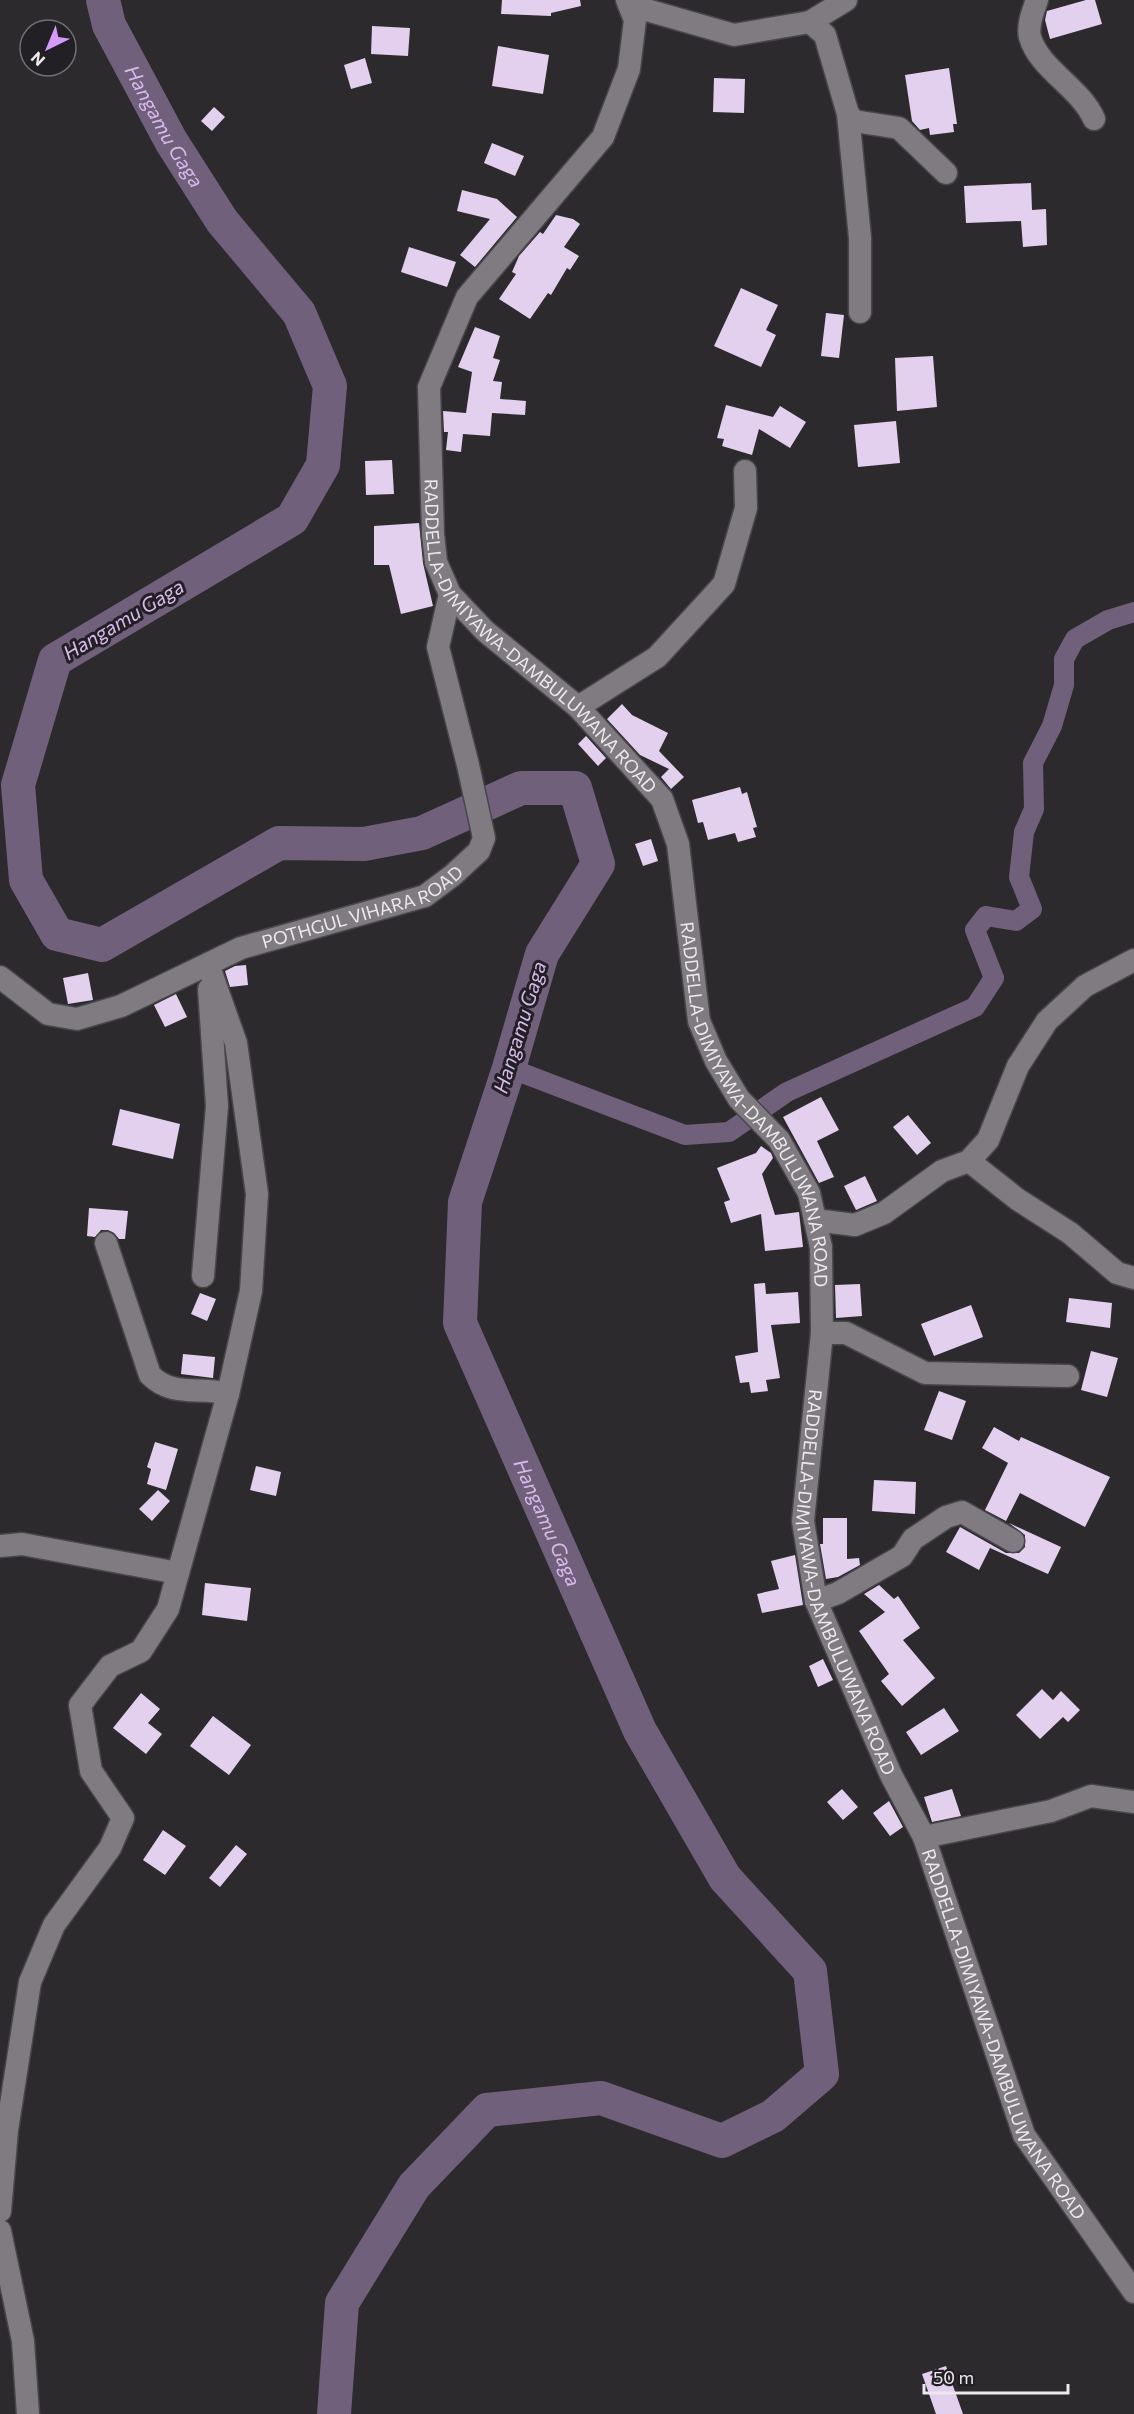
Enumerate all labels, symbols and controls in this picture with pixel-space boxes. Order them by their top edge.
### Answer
north arrow [18,18,78,78]
text: N [27,48,48,70]
water label: Hangamu Gaga [120,61,209,191]
street label: RADDELLA-DIMIYAWA-DAMBULUWANA ROAD [421,478,662,797]
water label: Hangamu Gaga [58,573,188,665]
street label: POTHGUL VIHARA ROAD [259,861,467,953]
street label: RADDELLA-DIMIYAWA-DAMBULUWANA ROAD [676,920,832,1287]
water label: Hangamu Gaga [488,958,550,1096]
street label: RADDELLA-DIMIYAWA-DAMBULUWANA ROAD [792,1388,901,1778]
water label: Hangamu Gaga [509,1455,586,1590]
street label: RADDELLA-DIMIYAWA-DAMBULUWANA ROAD [918,1846,1091,2223]
scale bar [924,2357,1068,2395]
text: 50 m [933,2366,974,2388]

